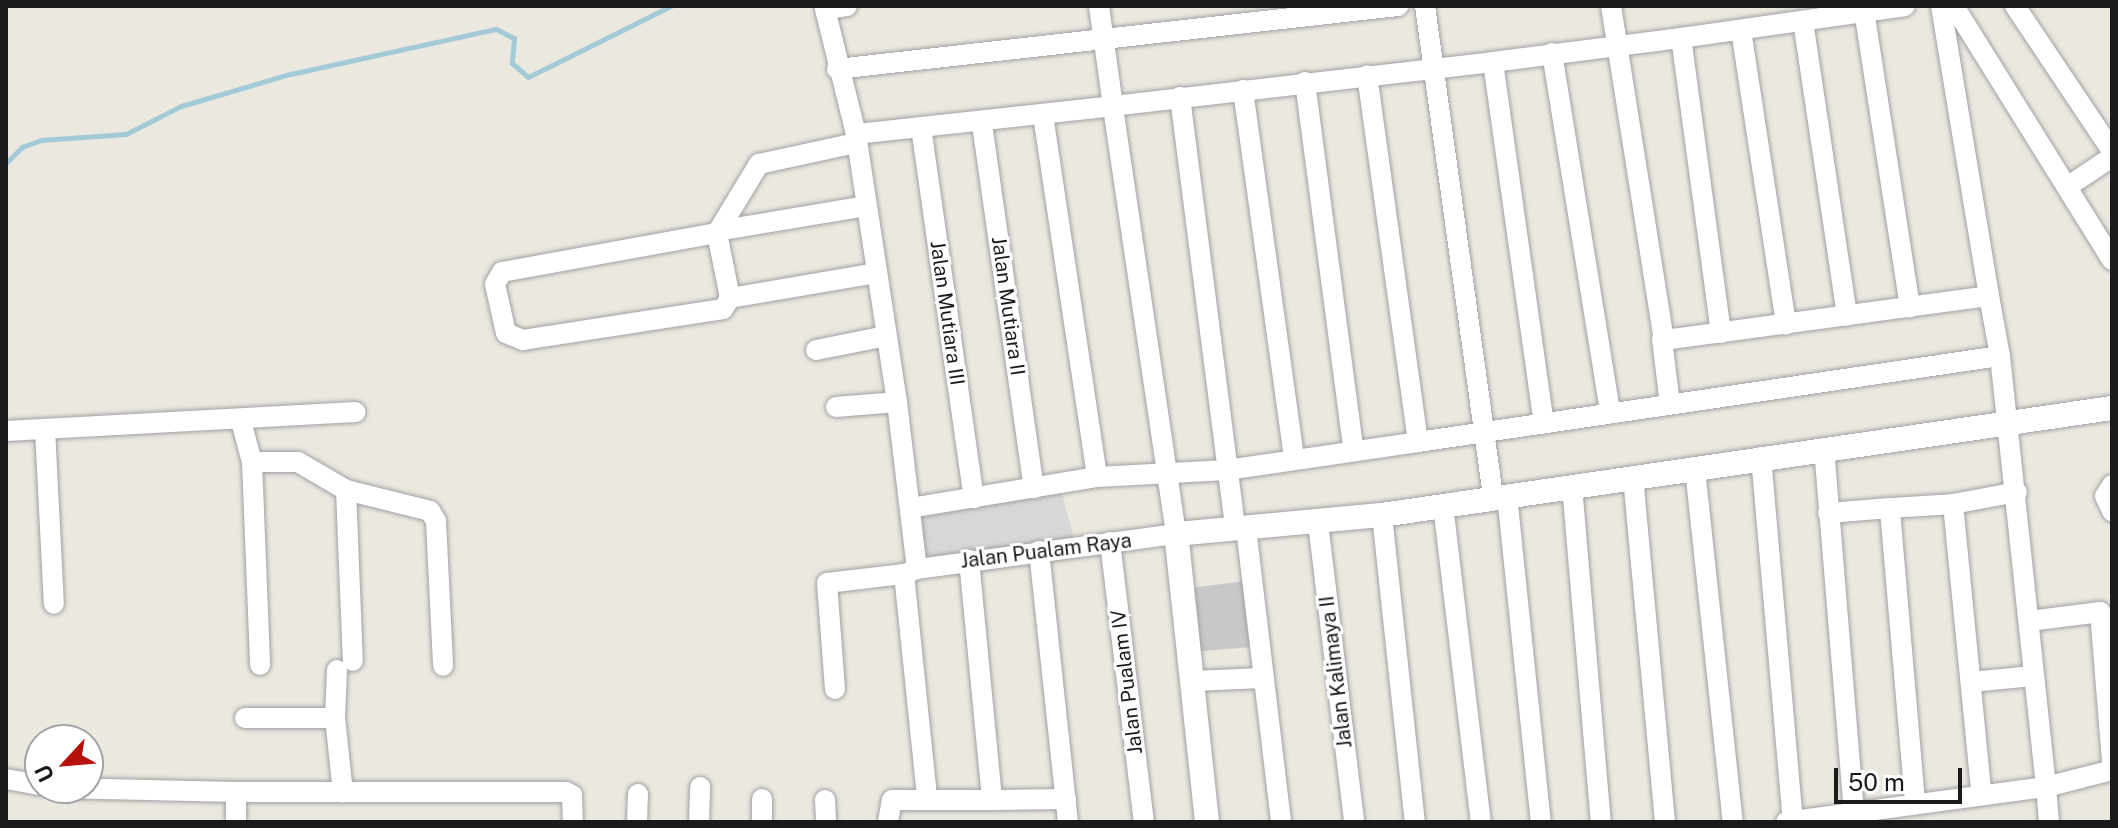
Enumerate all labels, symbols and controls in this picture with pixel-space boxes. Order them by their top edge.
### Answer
street label: Jalan Mutiara II [986,235,1030,377]
street label: Jalan Mutiara III [925,239,969,387]
street label: Jalan Pualam Raya [959,529,1133,573]
street label: Jalan Kalimaya II [1315,594,1357,750]
street label: Jalan Pualam IV [1106,608,1148,756]
north arrow [24,724,104,804]
scale bar [1838,752,1966,802]
text: U [29,761,59,787]
text: 50 m [1848,768,1905,796]

